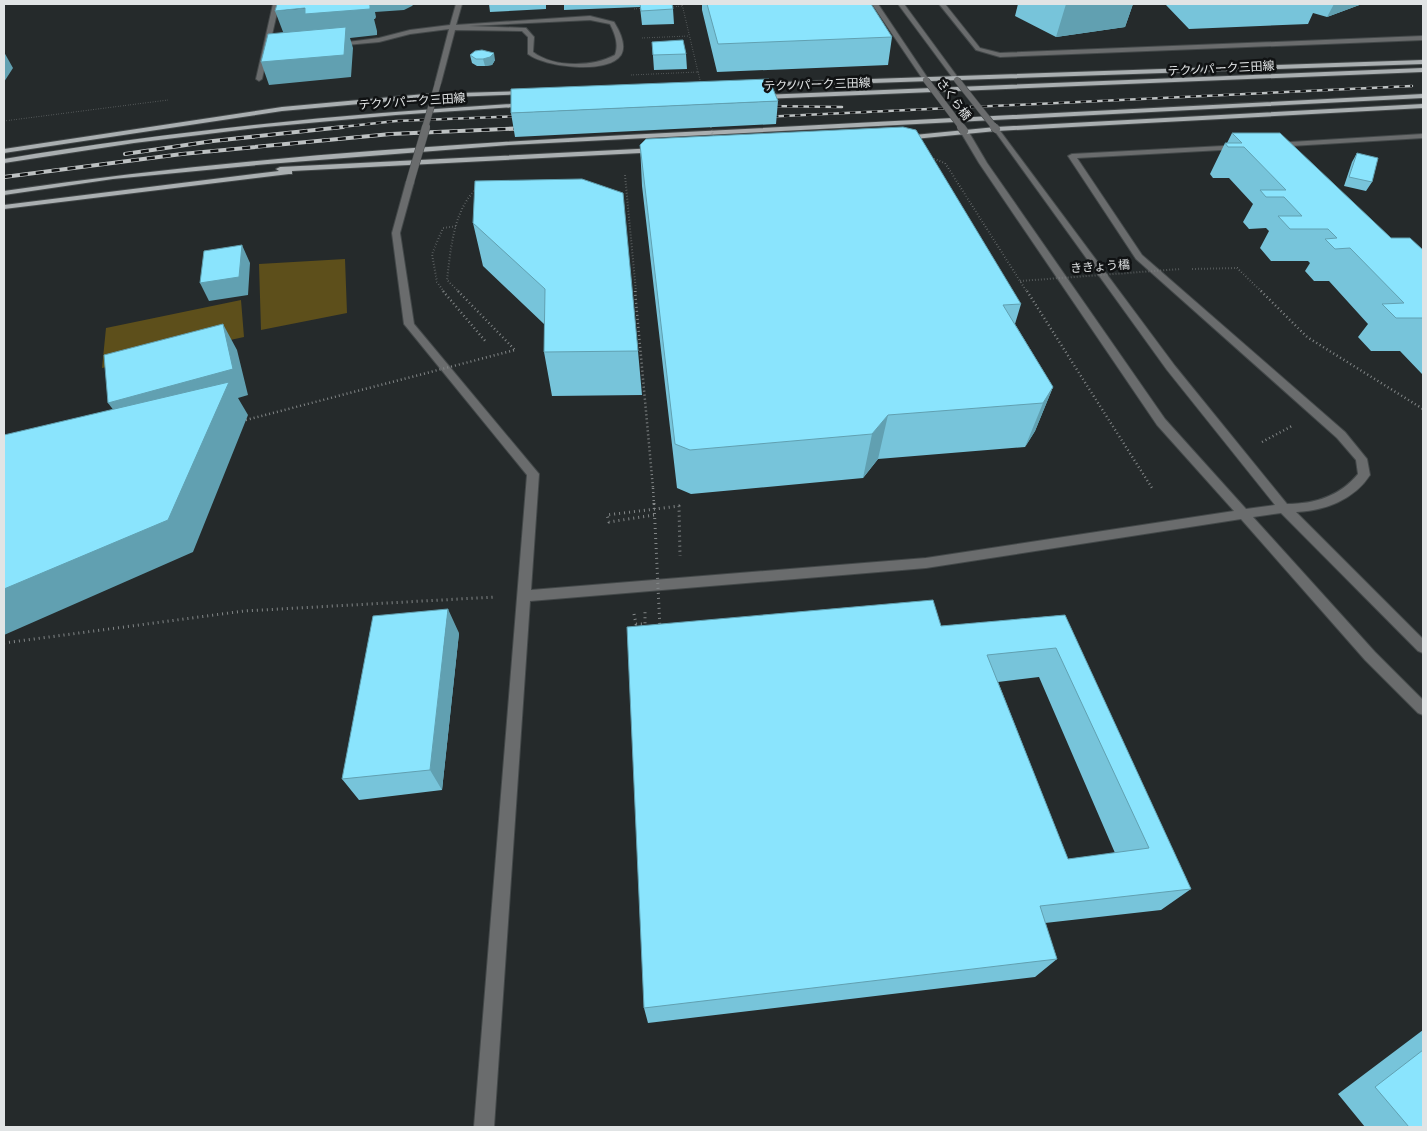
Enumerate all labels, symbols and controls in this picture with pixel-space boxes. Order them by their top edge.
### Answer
street label: テクノパーク三田線 [1167,58,1275,78]
street label: テクノパーク三田線 [763,75,871,93]
street label: さくら橋 [934,75,974,123]
street label: テクノパーク三田線 [358,90,466,112]
street label: ききょう橋 [1070,256,1130,276]

